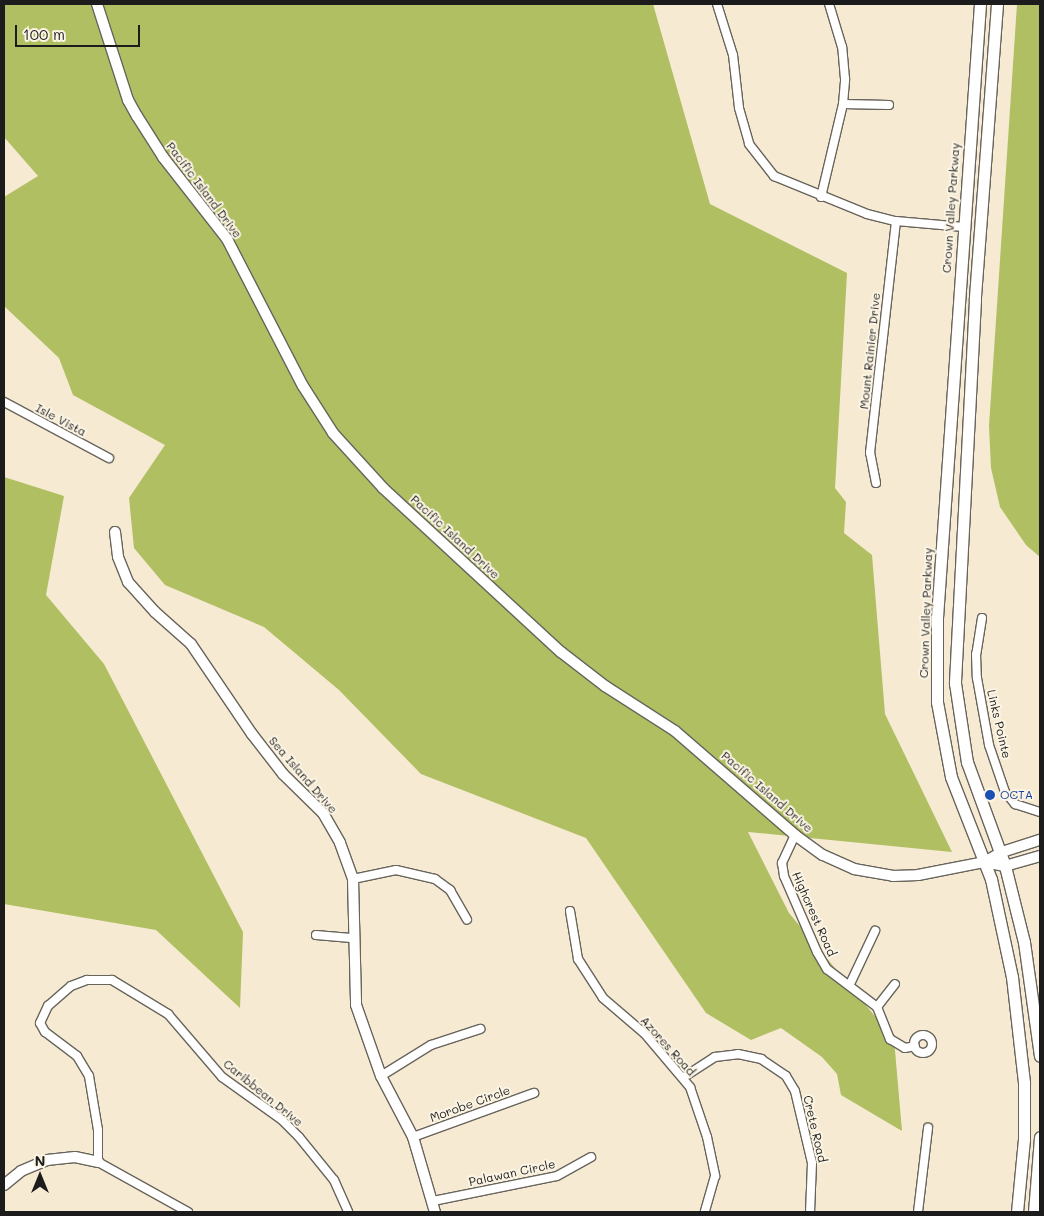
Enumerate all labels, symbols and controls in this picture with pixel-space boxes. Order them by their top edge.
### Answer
scale bar [18,15,142,47]
text: 100 m [23,24,65,44]
street label: Pacific Island Drive [163,139,245,241]
street label: Crown Valley Parkway [939,142,963,274]
street label: Mount Rainier Drive [857,292,883,410]
street label: Isle Vista [33,401,89,439]
street label: Pacific Island Drive [408,492,502,582]
street label: Crown Valley Parkway [917,548,935,678]
street label: Links Pointe [984,688,1014,760]
street label: Sea Island Drive [266,734,340,816]
street label: Pacific Island Drive [718,748,816,836]
place label: OCTA [1000,788,1033,802]
marker: OCTA [984,789,996,801]
street label: Highcrest Road [789,869,839,959]
street label: Azores Road [638,1013,698,1079]
street label: Caribbean Drive [220,1057,306,1129]
street label: Morobe Circle [428,1083,512,1125]
street label: Crete Road [800,1094,830,1164]
north arrow [15,1151,65,1201]
text: N [35,1151,45,1170]
street label: Palawan Circle [467,1157,557,1189]

